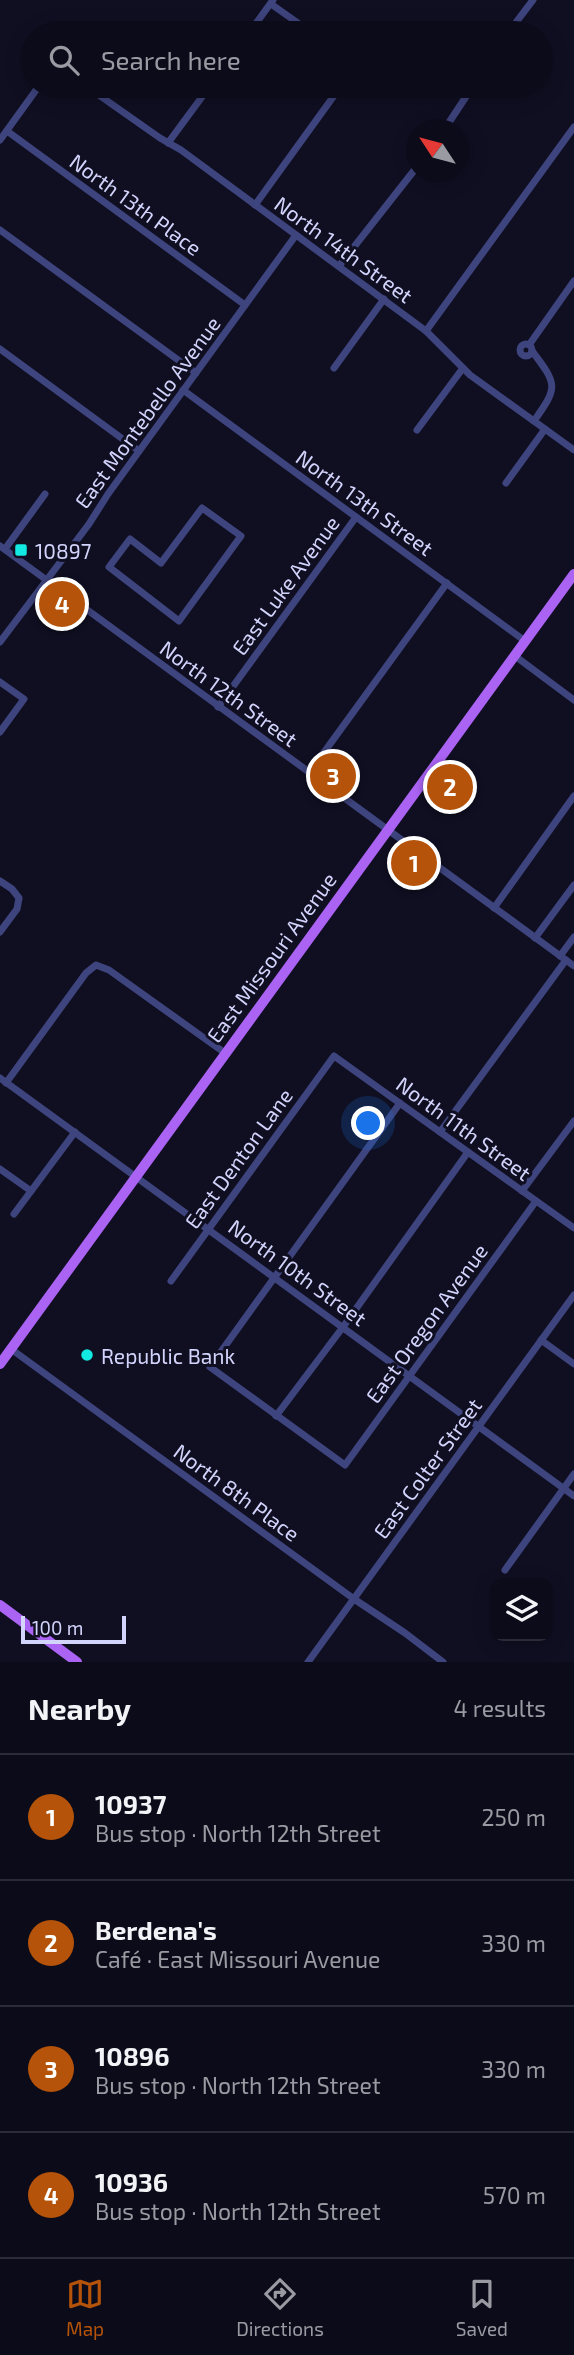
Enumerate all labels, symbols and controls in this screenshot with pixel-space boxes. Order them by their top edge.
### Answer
search box [21,21,553,98]
icon: search [45,41,83,79]
text: Search here [101,44,241,75]
north arrow [406,119,469,182]
street label: North 13th Place [65,148,207,260]
street label: North 14th Street [270,191,418,307]
street label: East Montebello Avenue [69,311,225,513]
street label: North 13th Street [292,444,438,560]
street label: East Luke Avenue [226,511,344,659]
place label: 10897 [35,538,92,563]
marker: 10897 [13,542,29,558]
pin: 4 [39,578,85,630]
street label: North 12th Street [156,635,302,751]
pin: 3 [310,750,356,802]
pin: 2 [427,761,473,813]
pin: 1 [391,837,437,889]
street label: East Missouri Avenue [201,867,341,1047]
street label: North 11th Street [392,1071,536,1185]
street label: East Denton Lane [179,1083,297,1233]
your location [351,1106,385,1140]
street label: North 10th Street [224,1214,372,1330]
street label: East Oregon Avenue [360,1239,492,1407]
place label: Republic Bank [101,1343,235,1368]
marker: Republic Bank [79,1347,95,1363]
street label: East Colter Street [368,1393,486,1543]
street label: North 8th Place [169,1438,305,1546]
map controls [490,1578,553,1641]
button: layers [490,1578,553,1641]
scale bar [21,1613,126,1645]
text: 100 m [32,1616,83,1639]
text: Nearby [28,1690,131,1726]
text: 4 results [454,1694,546,1722]
text: 10937 [95,1788,166,1819]
text: 1 [46,1803,56,1831]
text: 250 m [482,1803,546,1831]
text: Bus stop · North 12th Street [95,1819,381,1847]
text: Berdena's [95,1914,217,1945]
text: 2 [44,1929,58,1957]
text: 330 m [481,1929,546,1957]
text: Café · East Missouri Avenue [95,1945,380,1973]
text: 10896 [95,2040,170,2071]
text: 3 [44,2055,58,2083]
text: 330 m [481,2055,546,2083]
text: Bus stop · North 12th Street [95,2071,381,2099]
text: 10936 [95,2166,168,2197]
text: 4 [44,2181,58,2209]
text: 570 m [483,2181,546,2209]
text: Bus stop · North 12th Street [95,2197,381,2225]
tab: Map [66,2275,104,2340]
tab: Directions [236,2275,324,2340]
tab: Saved [456,2275,508,2340]

